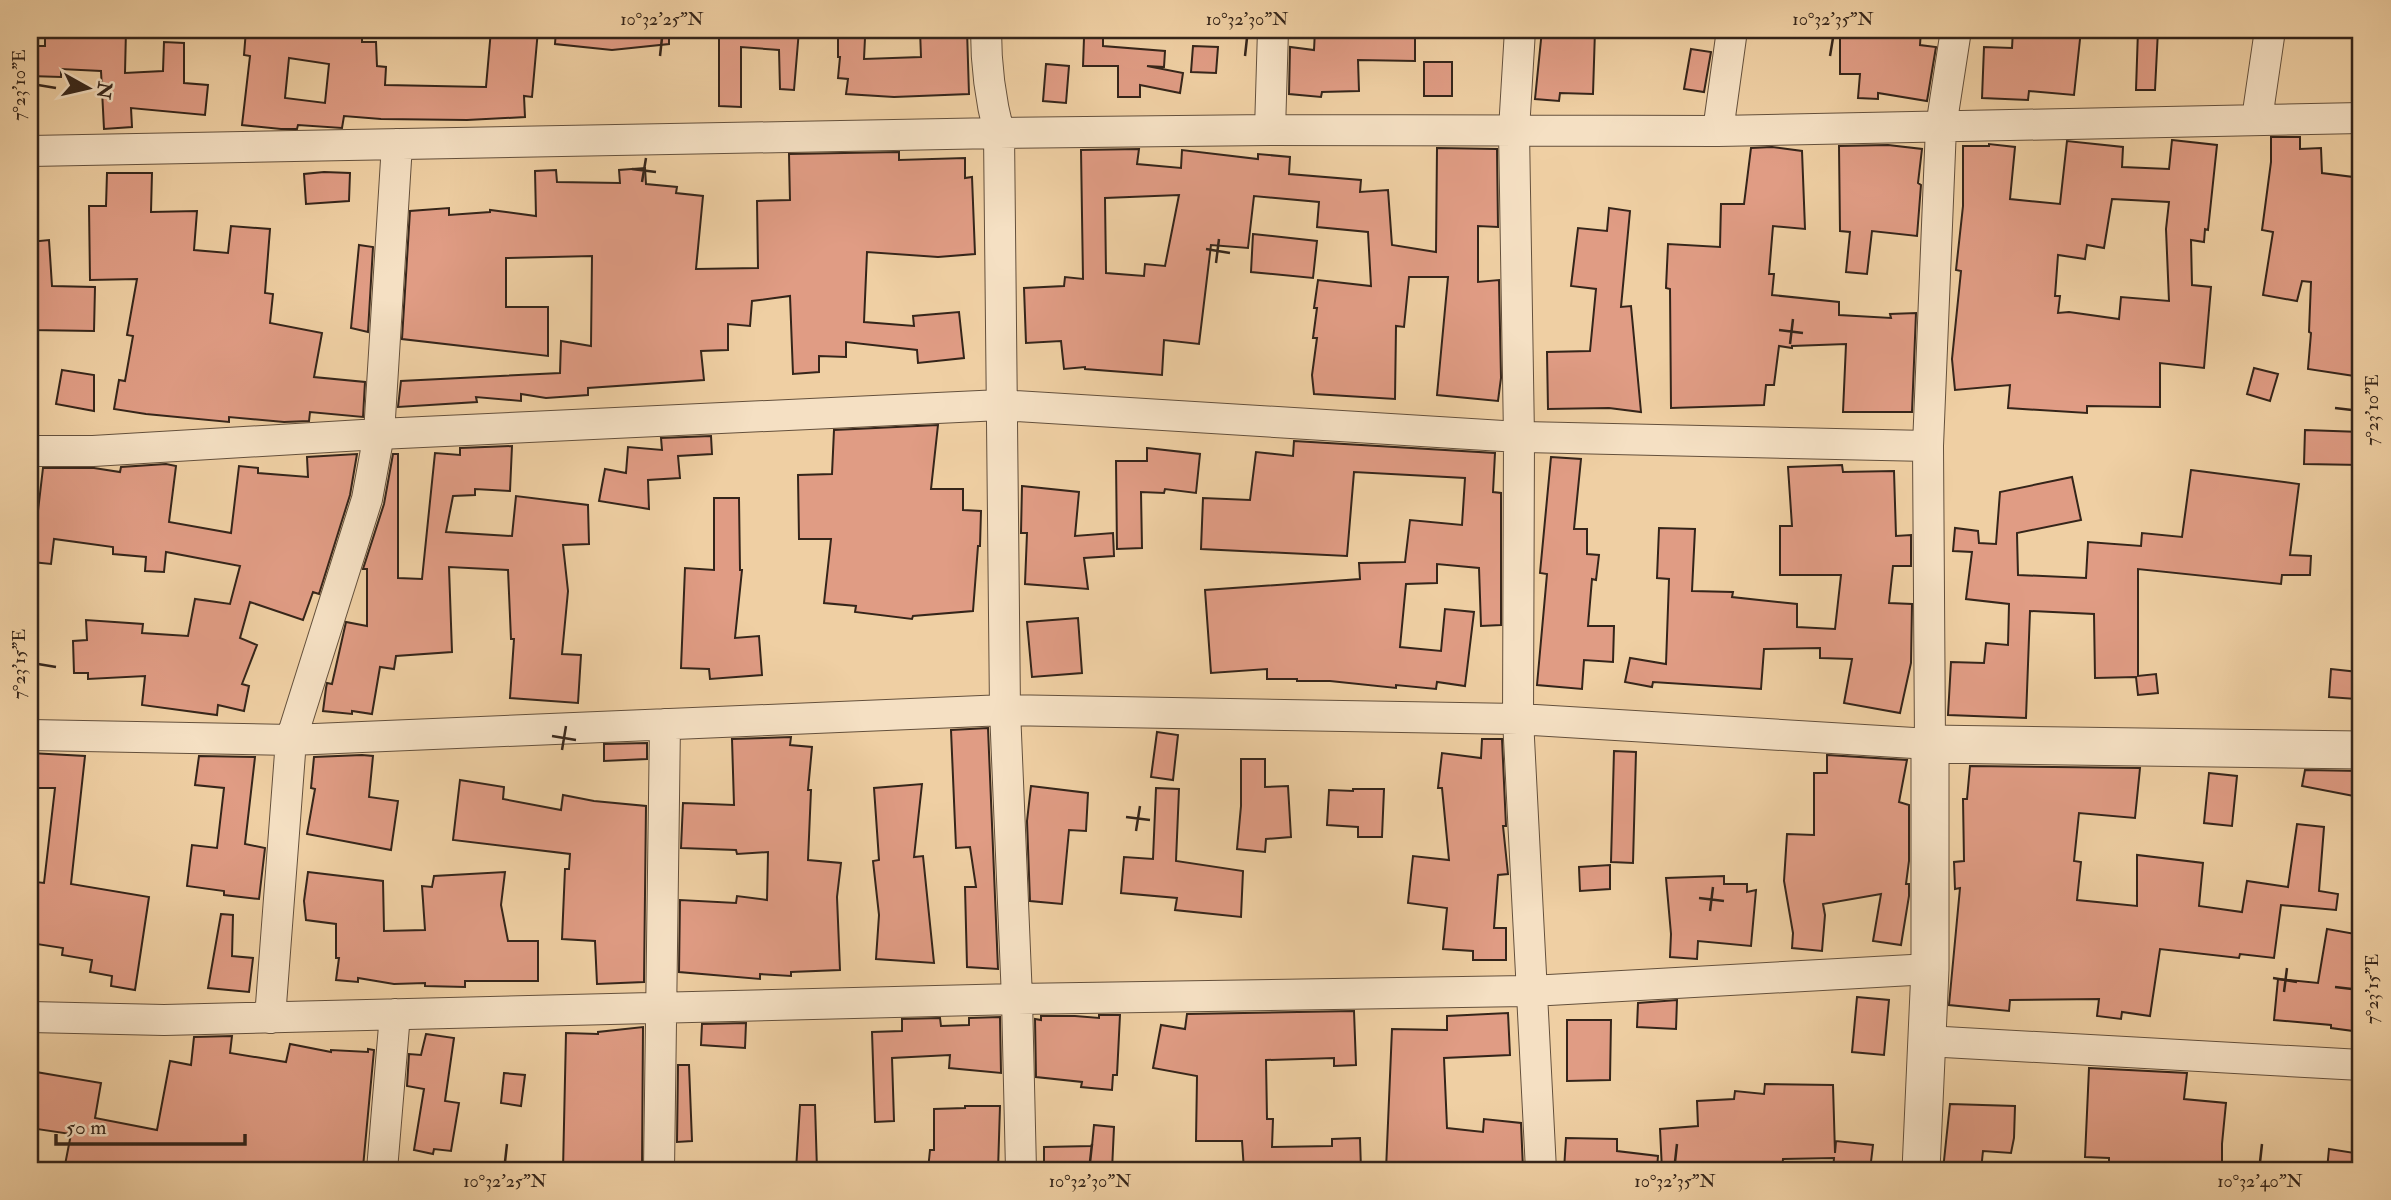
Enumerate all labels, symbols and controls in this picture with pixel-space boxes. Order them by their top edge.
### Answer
text: 10°32'25"N [620,8,704,31]
text: 10°32'30"N [1206,8,1288,31]
text: 10°32'35"N [1792,8,1874,31]
text: 7°23'10"E [8,49,31,121]
north arrow [52,52,122,122]
text: N [91,79,117,101]
text: 7°23'10"E [2361,374,2384,446]
text: 7°23'15"E [8,629,31,699]
text: 7°23'15"E [2361,954,2384,1024]
scale bar [56,1102,245,1146]
text: 50 m [66,1114,107,1141]
text: 10°32'25"N [463,1170,547,1193]
text: 10°32'30"N [1049,1170,1131,1193]
text: 10°32'35"N [1634,1170,1716,1193]
text: 10°32'40"N [2217,1170,2303,1193]

